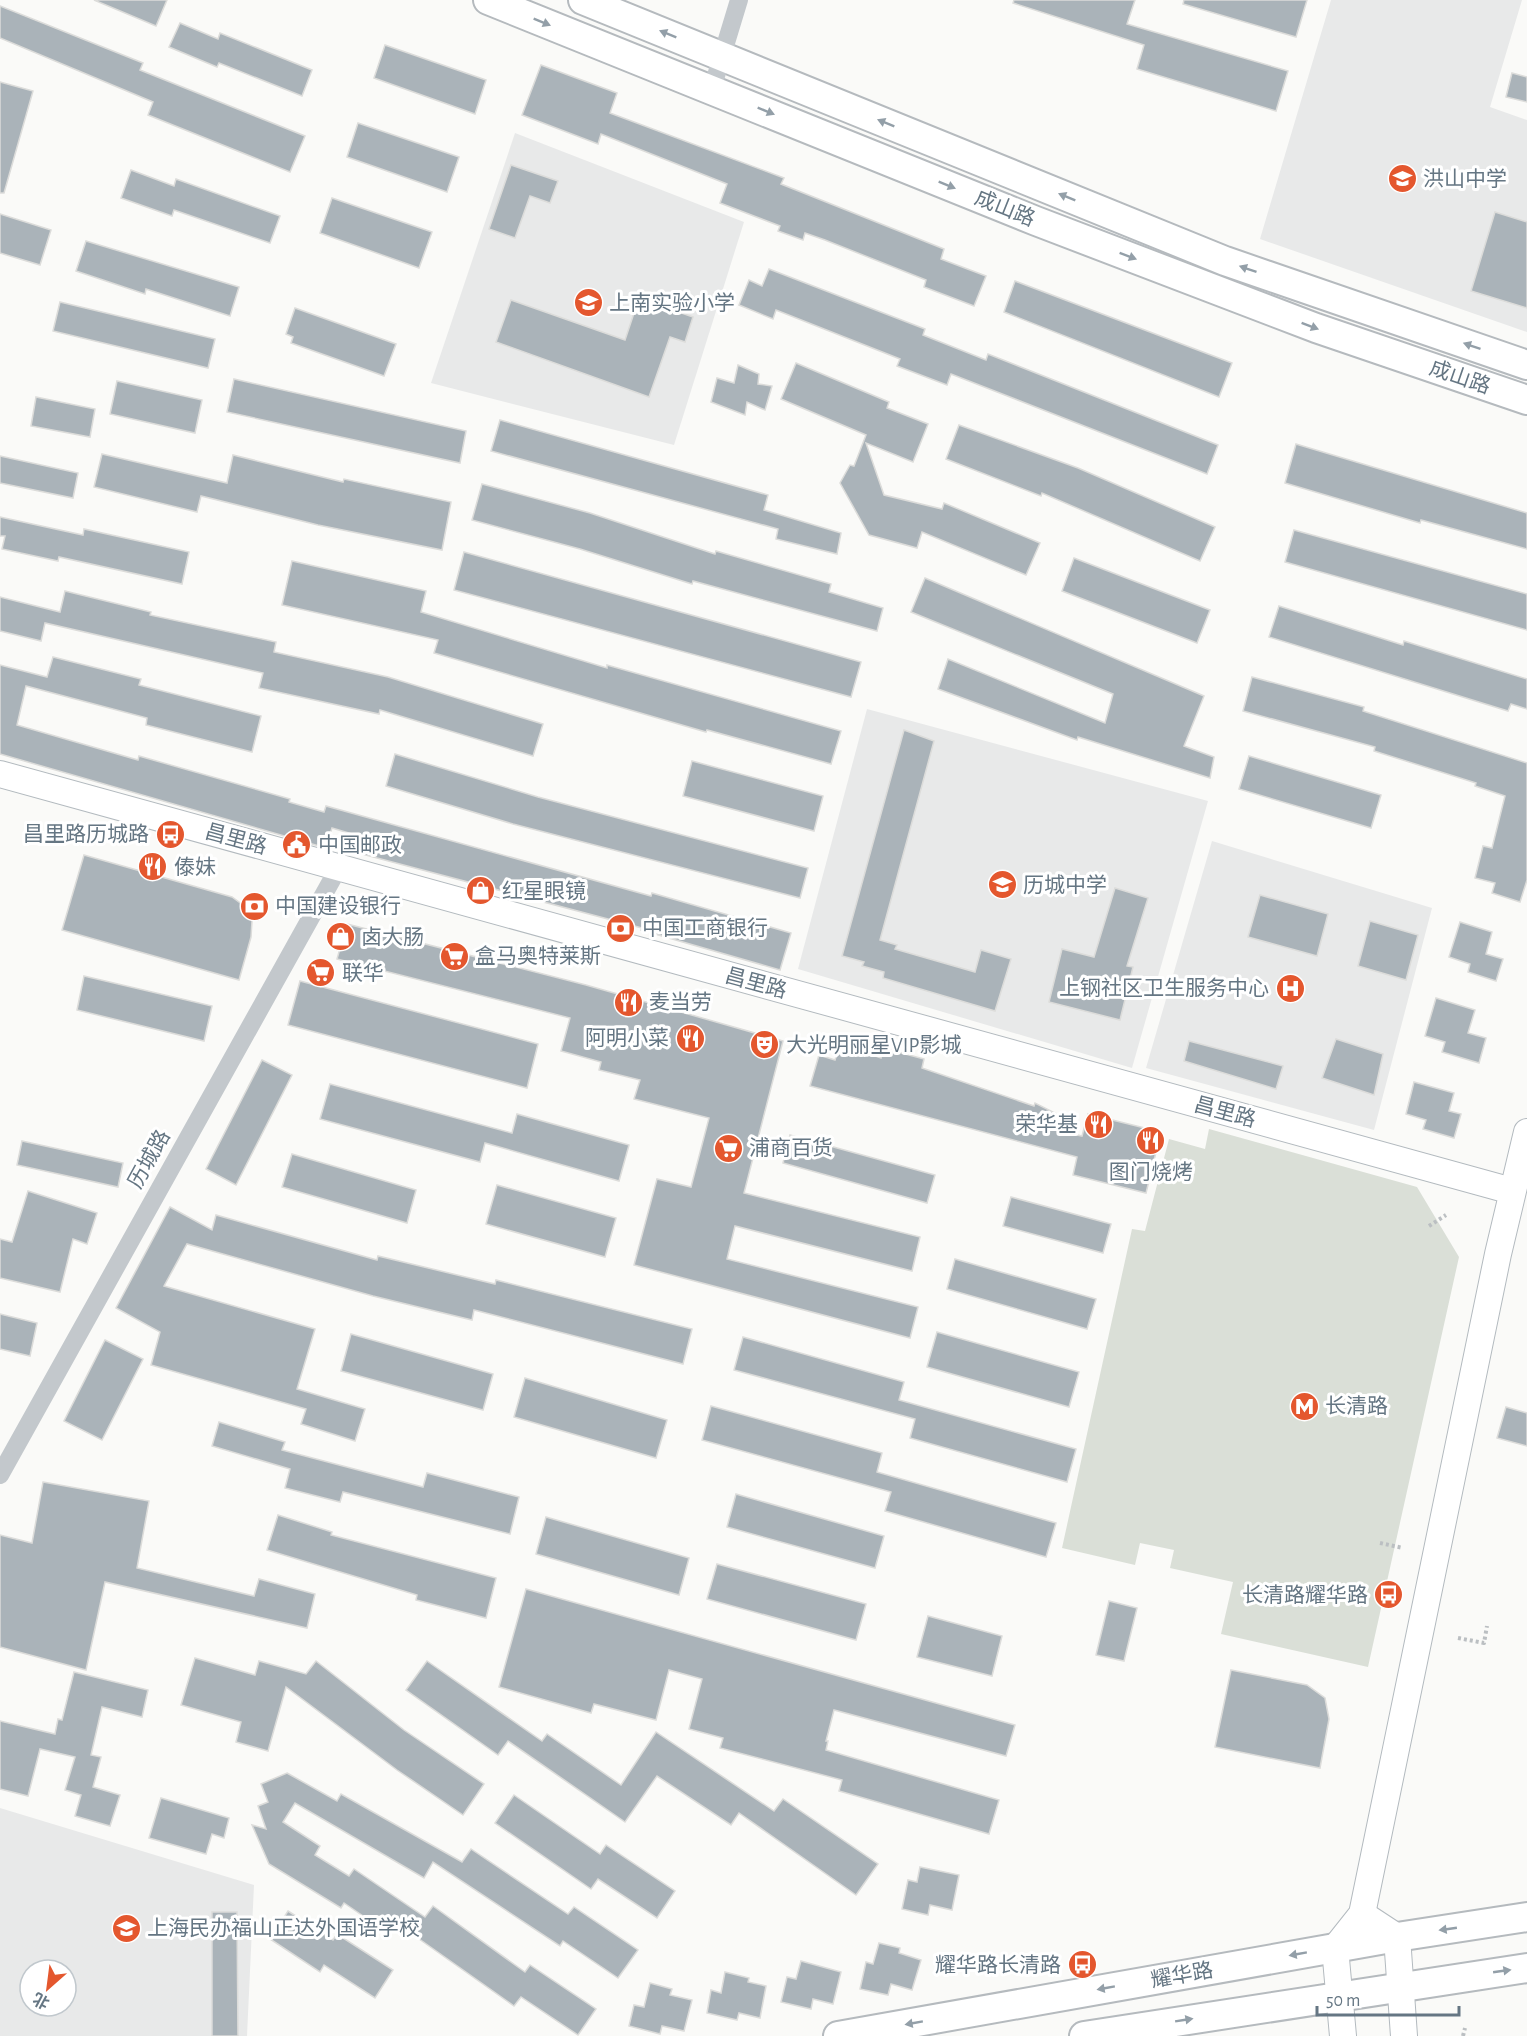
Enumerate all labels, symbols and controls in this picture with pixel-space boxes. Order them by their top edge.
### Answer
one-way arrow [534,17,552,27]
one-way arrow [659,29,677,38]
one-way arrow [757,107,775,116]
one-way arrow [877,118,895,127]
school or university icon: 洪山中学 [1386,163,1418,195]
place label: 洪山中学 [1423,168,1507,190]
one-way arrow [938,181,956,190]
street label: 成山路 [972,186,1038,230]
one-way arrow [1057,191,1075,201]
one-way arrow [1119,252,1137,262]
one-way arrow [1239,263,1257,273]
school or university icon: 上南实验小学 [572,287,604,319]
place label: 上南实验小学 [609,292,735,314]
one-way arrow [1301,322,1319,331]
one-way arrow [1463,341,1481,351]
street label: 成山路 [1427,356,1493,398]
bus stop icon: 昌里路历城路 [154,818,186,850]
street label: 昌里路 [203,820,269,858]
place label: 昌里路历城路 [23,823,149,845]
public building icon: 中国邮政 [281,829,313,861]
place label: 中国邮政 [318,834,402,856]
restaurant icon: 傣妹 [137,851,169,883]
place label: 傣妹 [174,856,216,878]
school or university icon: 历城中学 [986,869,1018,901]
place label: 历城中学 [1023,874,1107,896]
shop icon: 红星眼镜 [465,875,497,907]
place label: 红星眼镜 [502,880,586,902]
bank icon: 中国建设银行 [238,890,270,922]
place label: 中国建设银行 [275,895,401,917]
bank icon: 中国工商银行 [605,912,637,944]
place label: 中国工商银行 [642,917,768,939]
shop icon: 卤大肠 [324,921,356,953]
place label: 卤大肠 [361,926,424,948]
supermarket icon: 盒马奥特莱斯 [438,940,470,972]
place label: 盒马奥特莱斯 [475,945,601,967]
supermarket icon: 联华 [305,957,337,989]
place label: 联华 [342,962,384,984]
street label: 昌里路 [723,964,789,1002]
hospital icon: 上钢社区卫生服务中心 [1274,972,1306,1004]
place label: 上钢社区卫生服务中心 [1059,977,1269,999]
restaurant icon: 麦当劳 [612,986,644,1018]
place label: 麦当劳 [649,991,712,1013]
restaurant icon: 阿明小菜 [674,1022,706,1054]
place label: 阿明小菜 [585,1027,669,1049]
theatre icon: 大光明丽星VIP影城 [749,1029,781,1061]
place label: 大光明丽星VIP影城 [786,1034,961,1056]
street label: 昌里路 [1192,1093,1258,1131]
restaurant icon: 荣华基 [1083,1108,1115,1140]
place label: 荣华基 [1015,1113,1078,1135]
restaurant icon: 图门烧烤 [1135,1125,1167,1157]
street label: 历城路 [124,1126,174,1192]
supermarket icon: 浦商百货 [712,1132,744,1164]
place label: 浦商百货 [749,1137,833,1159]
place label: 图门烧烤 [1109,1161,1193,1183]
metro station icon: 长清路 [1288,1390,1320,1422]
place label: 长清路 [1325,1395,1388,1417]
bus stop icon: 长清路耀华路 [1373,1579,1405,1611]
place label: 长清路耀华路 [1242,1584,1368,1606]
school or university icon: 上海民办福山正达外国语学校 [110,1912,142,1944]
place label: 上海民办福山正达外国语学校 [147,1917,420,1939]
one-way arrow [1439,1925,1458,1934]
bus stop icon: 耀华路长清路 [1066,1949,1098,1981]
one-way arrow [1288,1950,1307,1959]
place label: 耀华路长清路 [935,1954,1061,1976]
north arrow [18,1958,78,2018]
street label: 耀华路 [1149,1959,1215,1991]
one-way arrow [1493,1967,1512,1976]
scale bar [1317,1979,1460,2017]
one-way arrow [1096,1984,1115,1993]
text: 北 [30,1990,52,2012]
text: 50 m [1326,1992,1360,2010]
one-way arrow [1174,2016,1193,2025]
one-way arrow [904,2018,923,2027]

